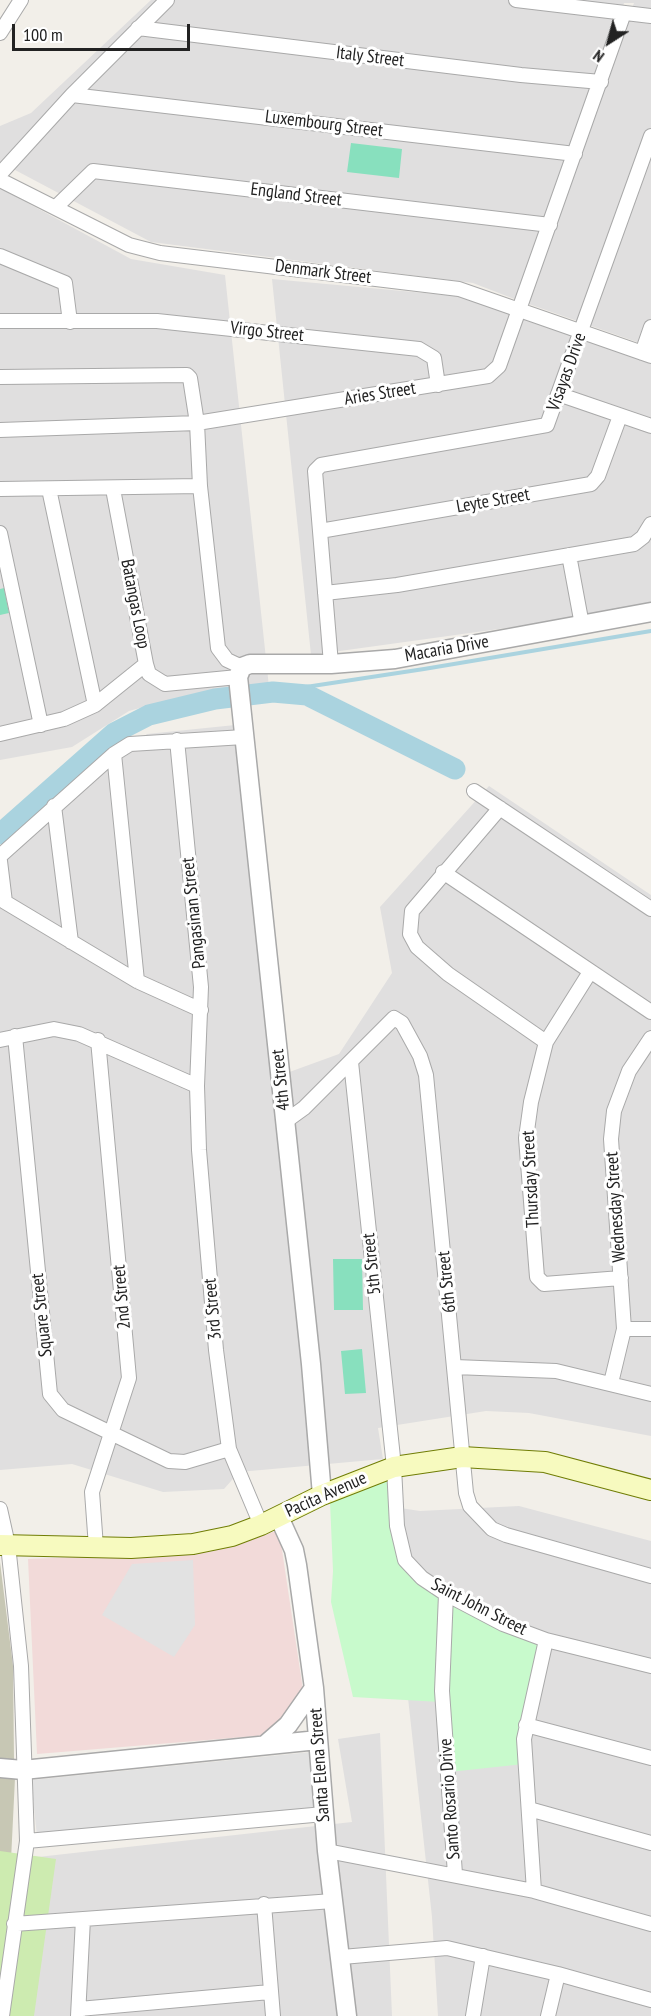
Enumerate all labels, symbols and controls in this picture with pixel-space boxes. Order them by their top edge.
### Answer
scale bar [15,12,194,50]
north arrow [579,12,639,72]
text: 100 m [23,23,63,46]
street label: Italy Street [335,42,405,72]
text: N [589,46,608,67]
street label: Luxembourg Street [264,106,384,142]
street label: England Street [249,179,343,211]
street label: Denmark Street [274,255,372,289]
street label: Virgo Street [229,317,305,347]
street label: Visayas Drive [543,330,591,414]
street label: Aries Street [343,378,417,410]
street label: Leyte Street [455,484,531,518]
street label: Batangas Loop [116,557,154,651]
street label: Macaria Drive [403,631,491,667]
street label: Pangasinan Street [177,856,211,970]
street label: 4th Street [267,1048,295,1112]
street label: Thursday Street [518,1130,544,1228]
street label: Wednesday Street [601,1151,631,1263]
street label: 5th Street [358,1232,386,1296]
street label: 6th Street [433,1250,461,1314]
street label: 2nd Street [108,1264,136,1330]
street label: Square Street [27,1272,57,1358]
street label: 3rd Street [200,1277,226,1341]
street label: Pacita Avenue [282,1468,370,1522]
street label: Saint John Street [428,1574,530,1640]
street label: Santa Elena Street [305,1707,335,1823]
street label: Santo Rosario Drive [435,1738,465,1860]

